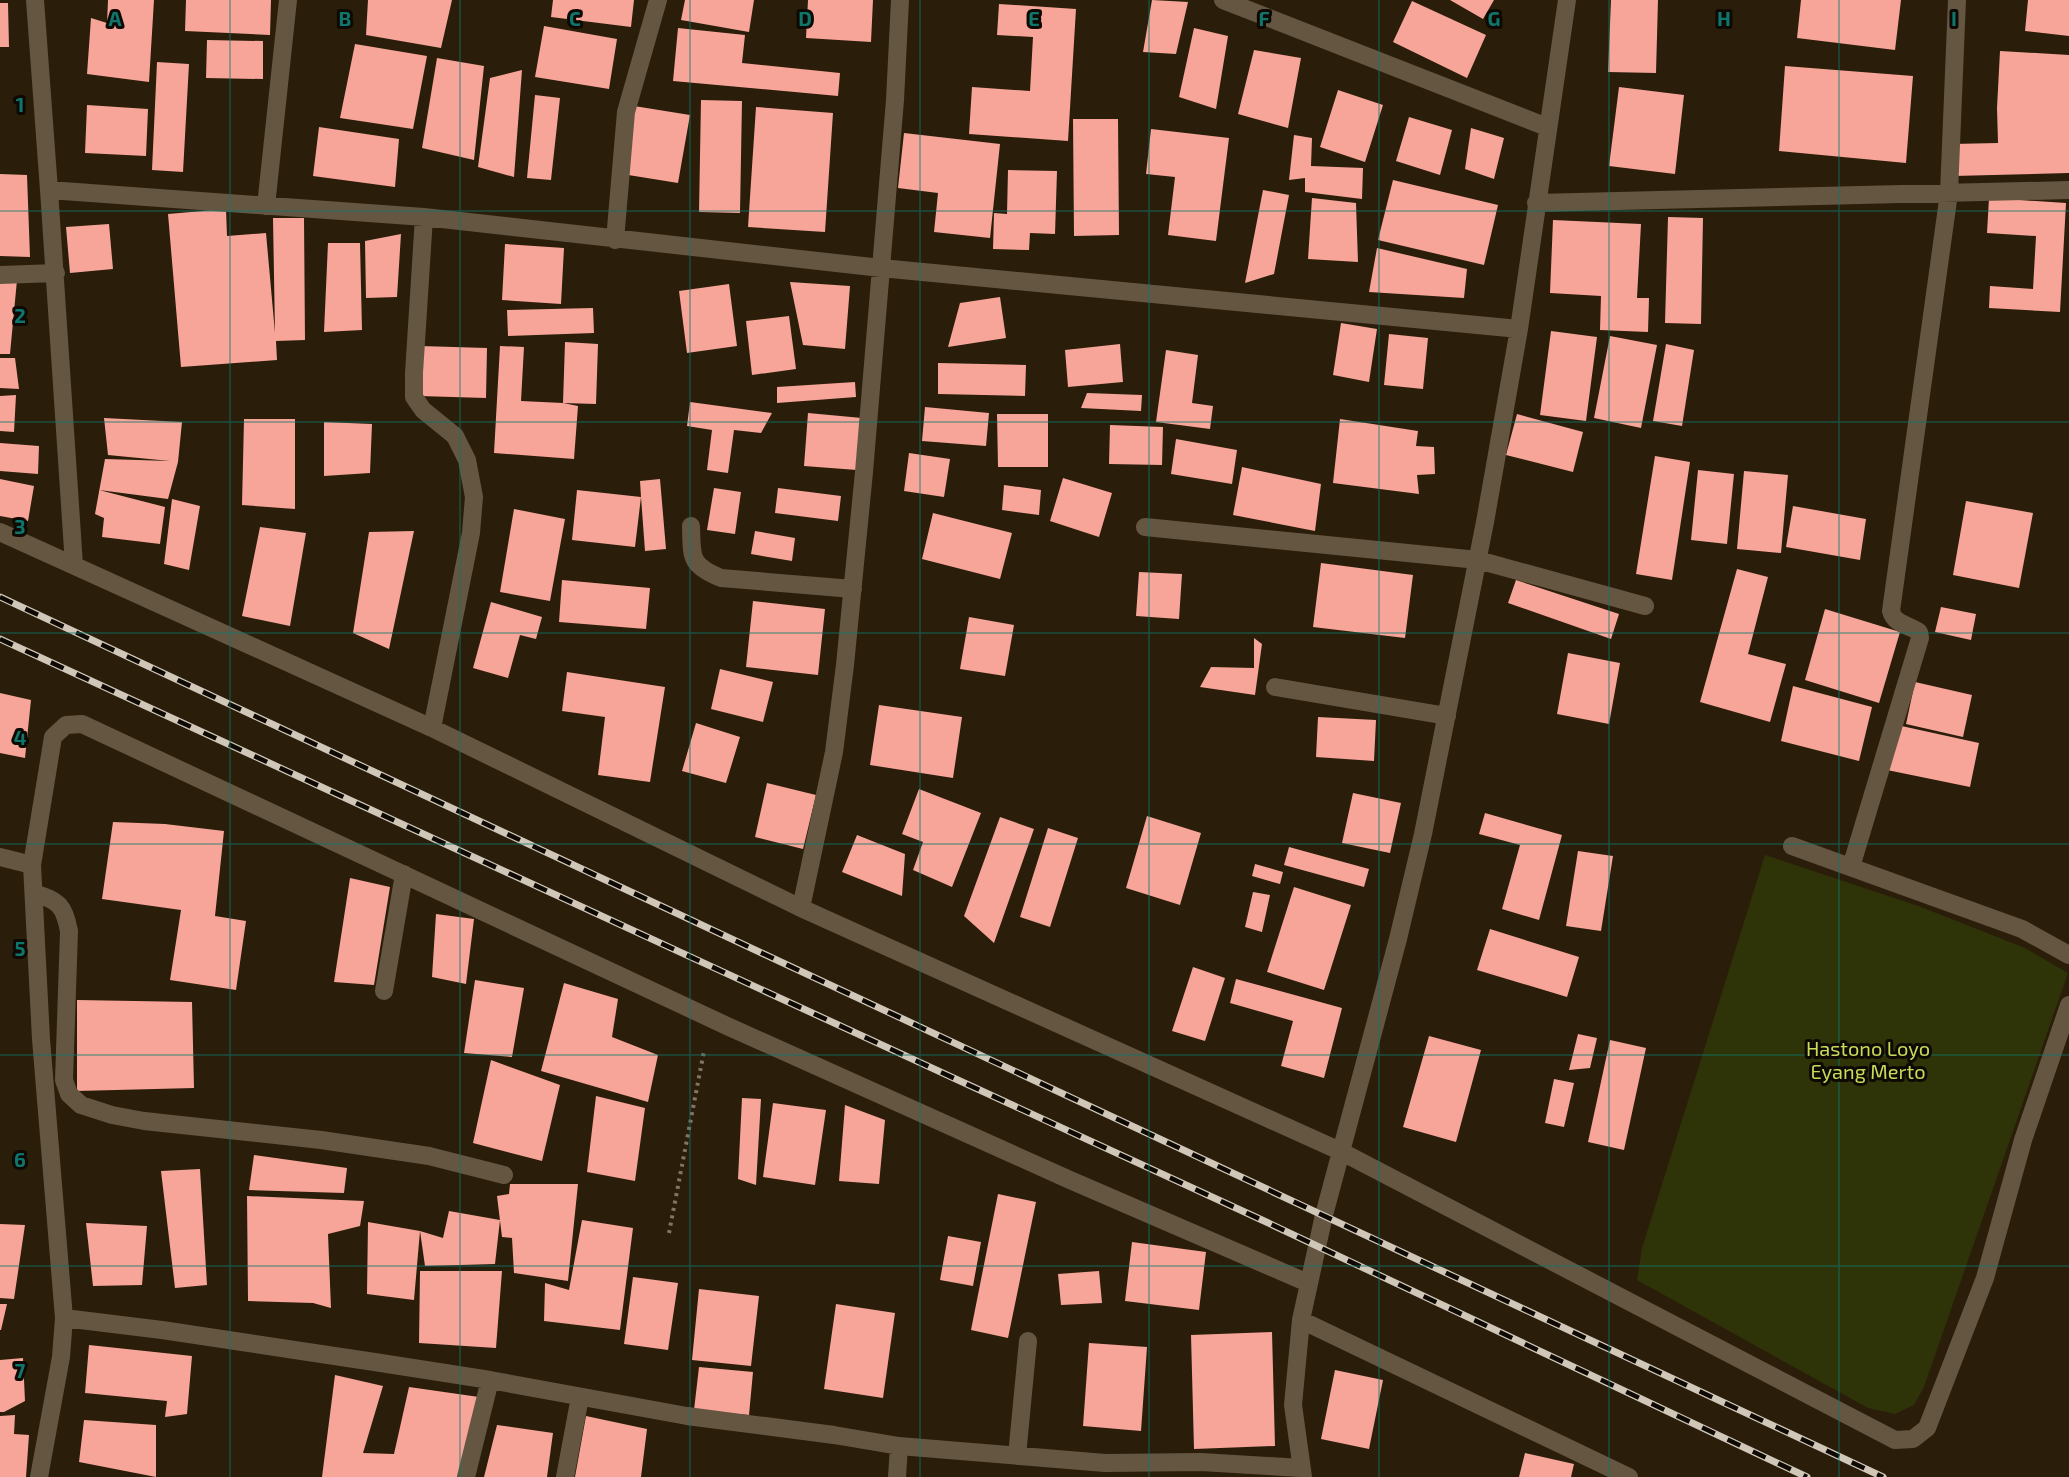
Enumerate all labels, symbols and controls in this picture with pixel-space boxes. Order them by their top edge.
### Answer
text: A [108,6,122,30]
text: B [339,6,351,30]
text: C [569,6,581,30]
text: D [798,6,812,30]
text: E [1028,6,1040,30]
text: F [1258,6,1270,30]
text: G [1488,6,1500,30]
text: H [1717,6,1731,30]
text: I [1951,6,1957,30]
text: 1 [16,92,24,116]
text: 2 [14,303,26,327]
text: 3 [14,514,26,538]
text: 4 [14,725,27,749]
text: 5 [14,936,26,960]
park label: Hastono Loyo Eyang Merto [1806,1036,1930,1083]
text: 6 [14,1147,26,1171]
text: 7 [15,1358,26,1382]

